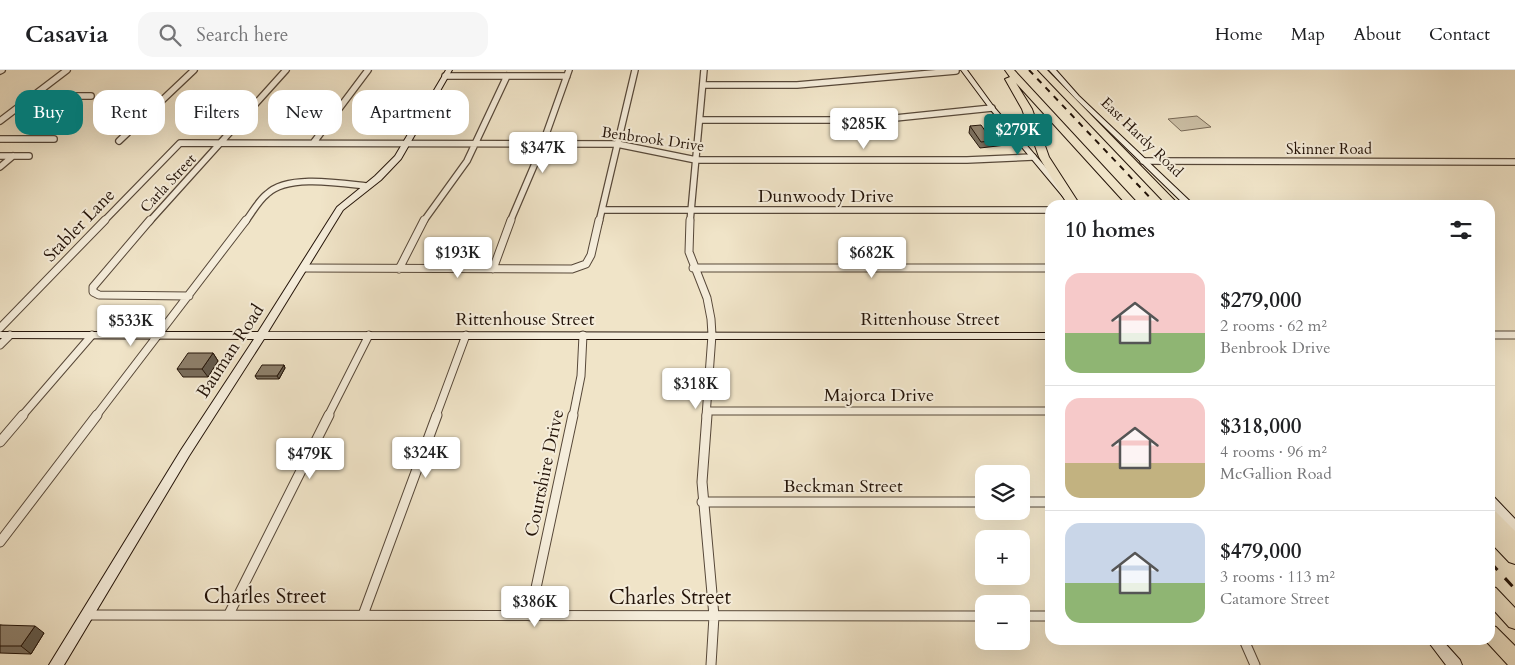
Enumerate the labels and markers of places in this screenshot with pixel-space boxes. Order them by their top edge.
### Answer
pin: $285K [829,108,899,150]
pin: $279K [983,114,1053,156]
pin: $347K [508,132,578,174]
pin: $193K [423,236,493,279]
pin: $682K [837,236,907,279]
pin: $533K [96,304,166,347]
pin: $318K [661,368,731,410]
pin: $324K [391,436,461,479]
pin: $479K [275,438,345,480]
pin: $386K [500,586,570,628]

